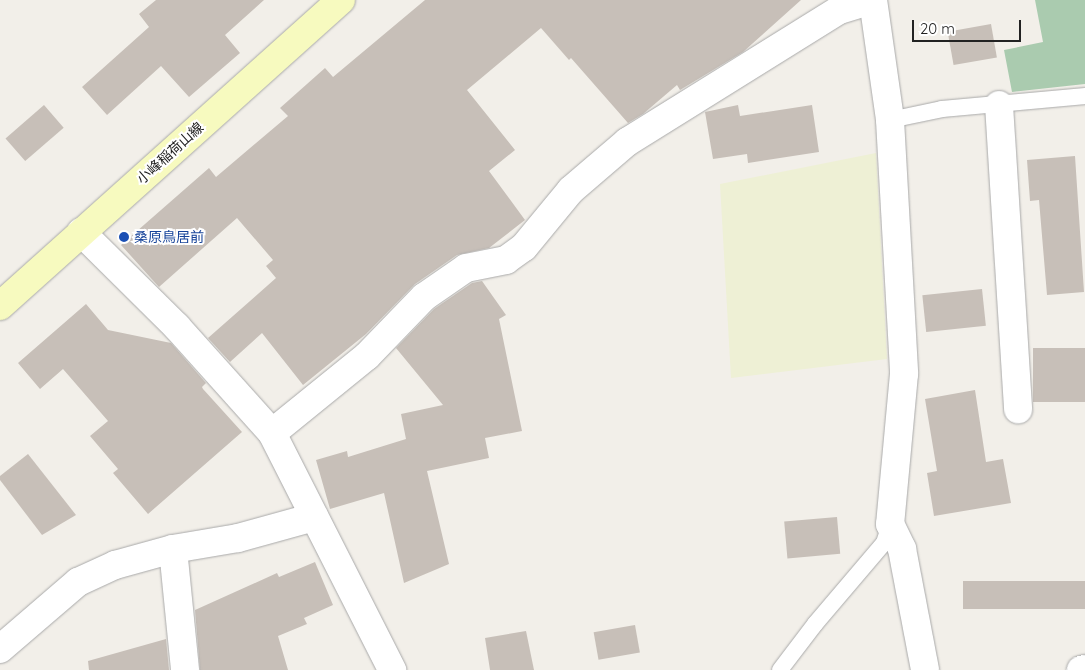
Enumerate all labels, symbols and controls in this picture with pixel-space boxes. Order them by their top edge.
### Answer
scale bar [915,10,1024,42]
text: 20 m [920,19,955,38]
street label: 小峰稲荷山線 [133,119,207,187]
place label: 桑原鳥居前 [134,229,204,245]
marker: 桑原鳥居前 [118,231,130,243]

